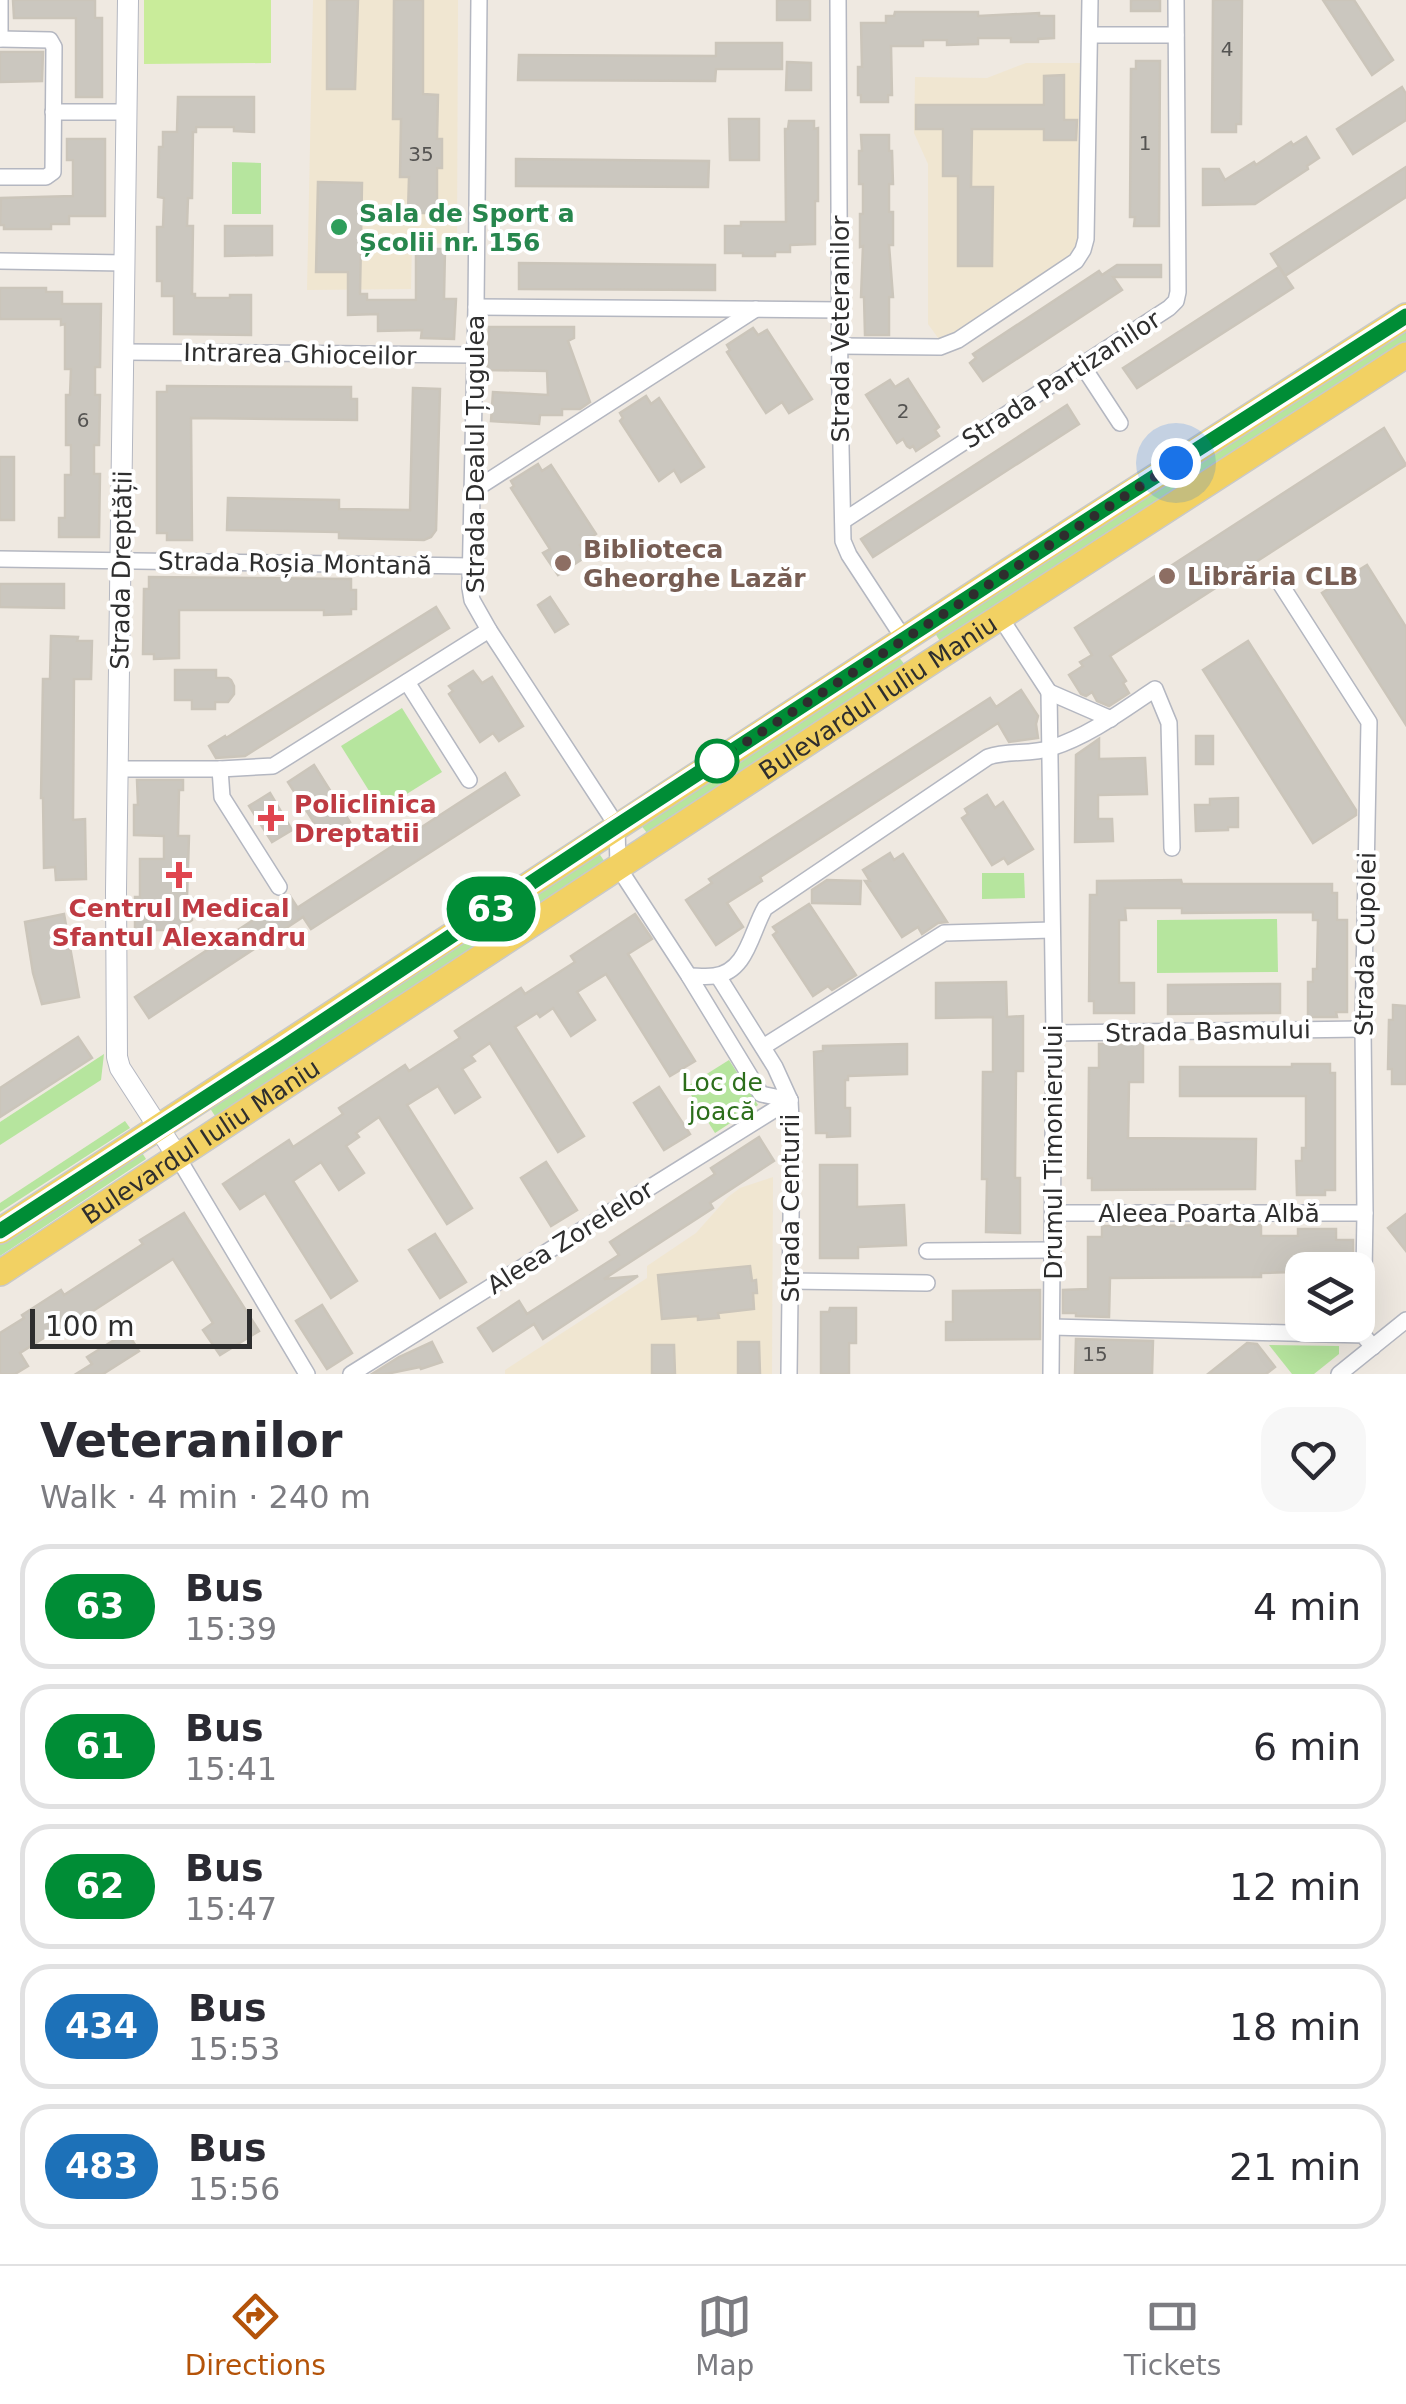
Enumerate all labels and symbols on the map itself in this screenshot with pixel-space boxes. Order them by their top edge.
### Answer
house number: 4 [1221,37,1233,61]
house number: 1 [1139,131,1151,155]
house number: 35 [408,142,434,166]
place label: Sala de Sport a Școlii nr. 156 [359,199,575,257]
street label: Strada Veteranilor [826,215,855,443]
marker: Sala de Sport a Școlii nr. 156 [328,216,350,238]
street label: Strada Partizanilor [957,304,1166,454]
street label: Strada Dealul Țugulea [461,315,490,593]
street label: Intrarea Ghioceilor [183,338,417,371]
house number: 2 [897,399,909,423]
house number: 6 [77,408,89,432]
your location [1151,438,1201,488]
street label: Strada Dreptății [105,470,138,670]
place label: Biblioteca Gheorghe Lazăr [583,535,806,593]
street label: Strada Roșia Montană [158,547,432,580]
marker: Biblioteca Gheorghe Lazăr [552,552,574,574]
place label: Librăria CLB [1187,562,1358,591]
marker: Librăria CLB [1156,565,1178,587]
street label: Bulevardul Iuliu Maniu [754,609,1003,786]
unlabelled marker [696,740,738,782]
place label: Policlinica Dreptatii [294,790,437,848]
marker: Policlinica Dreptatii [258,805,284,831]
street label: Strada Cupolei [1349,852,1382,1036]
marker: Centrul Medical Sfantul Alexandru [166,862,192,888]
line badge: 63 [446,876,536,942]
place label: Centrul Medical Sfantul Alexandru [52,894,306,952]
street label: Strada Basmului [1105,1015,1311,1048]
street label: Drumul Timonierului [1039,1024,1068,1280]
street label: Bulevardul Iuliu Maniu [77,1053,325,1230]
park label: Loc de joacă [681,1068,763,1126]
street label: Strada Centurii [776,1114,805,1302]
street label: Aleea Zorelelor [482,1174,659,1300]
street label: Aleea Poarta Albă [1098,1199,1320,1228]
scale bar [30,1304,252,1348]
house number: 15 [1082,1342,1108,1366]

